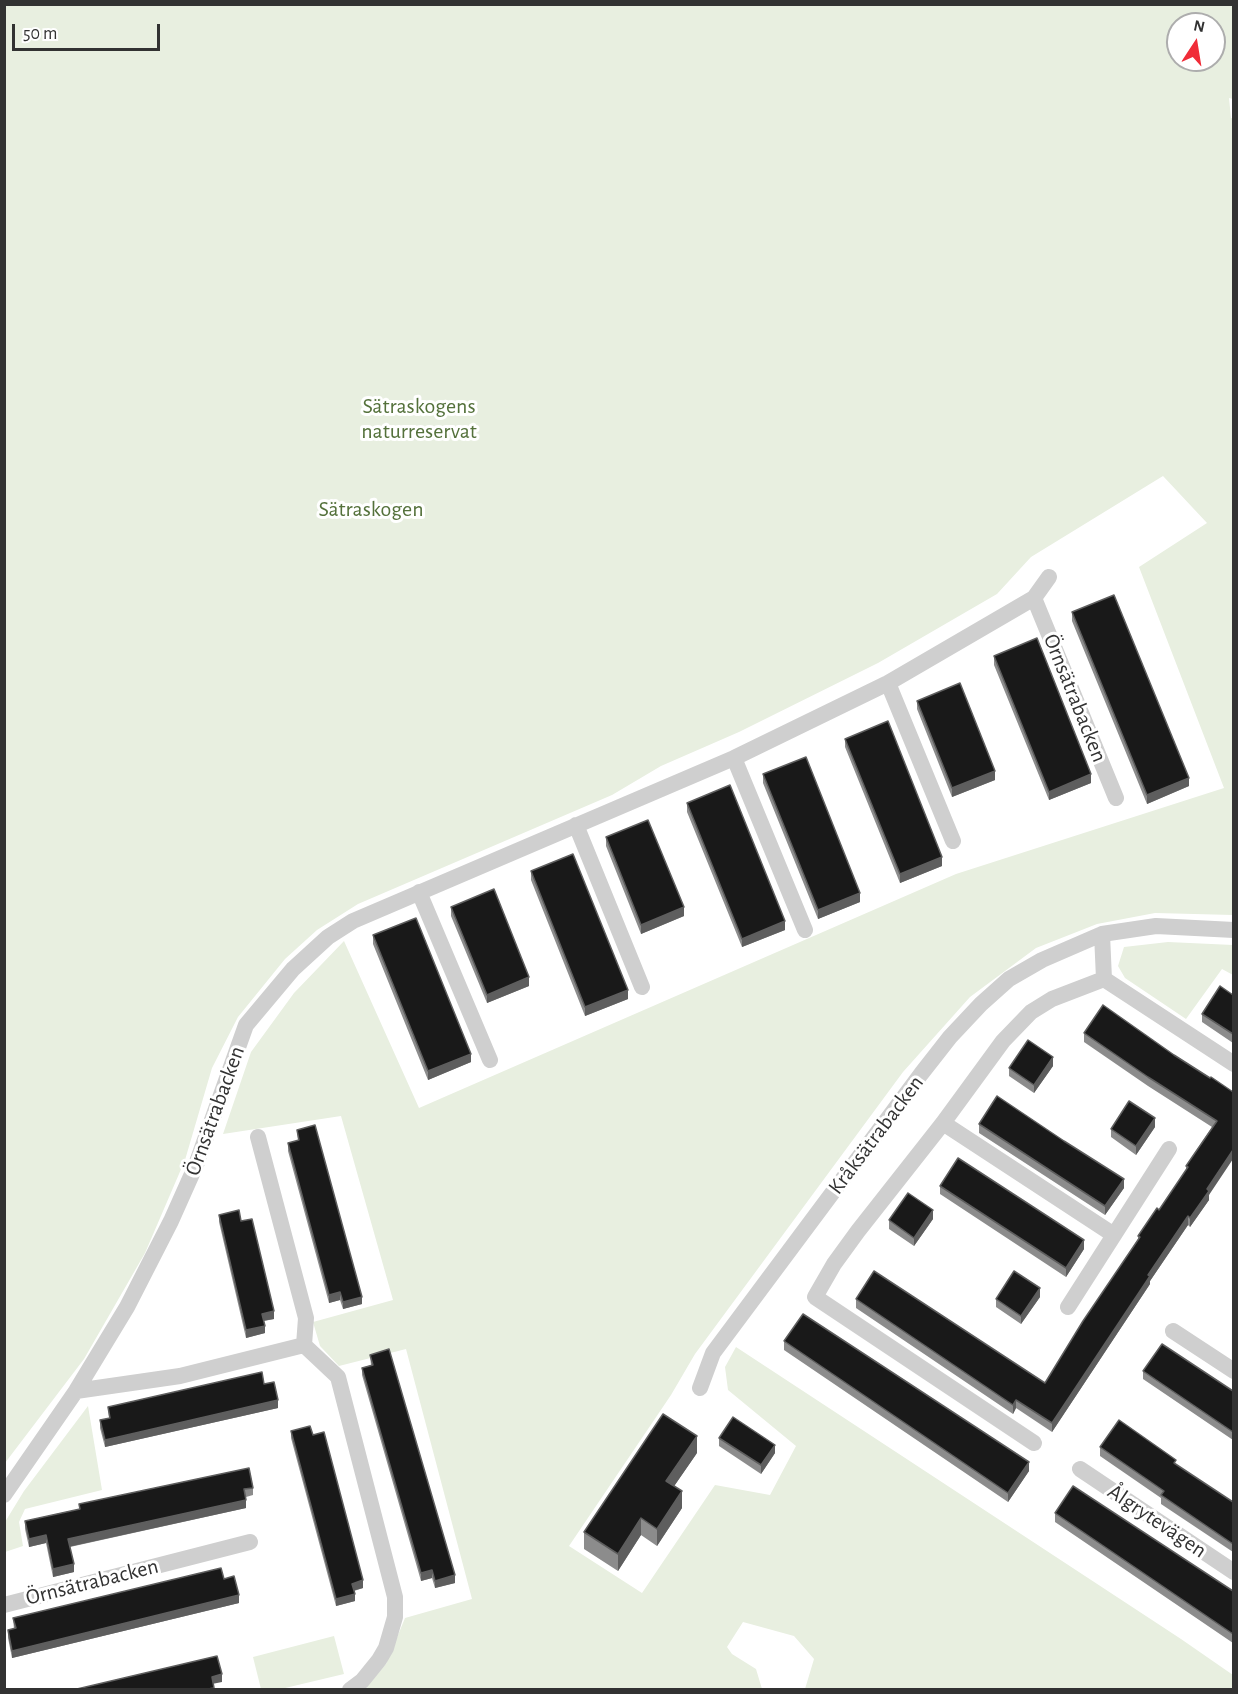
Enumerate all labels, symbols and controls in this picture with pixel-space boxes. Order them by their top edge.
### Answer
scale bar [15,12,164,50]
north arrow [1166,12,1226,72]
text: N [1192,17,1206,35]
text: 50 m [23,25,57,43]
park label: Sätraskogens naturreservat [361,393,477,445]
park label: Sätraskogen [318,496,424,522]
street label: Örnsätrabacken [1037,630,1113,766]
street label: Örnsätrabacken [179,1043,251,1179]
street label: Kråksätrabacken [823,1070,929,1200]
street label: Ålgrytevägen [1102,1478,1212,1564]
street label: Örnsätrabacken [23,1553,161,1611]

